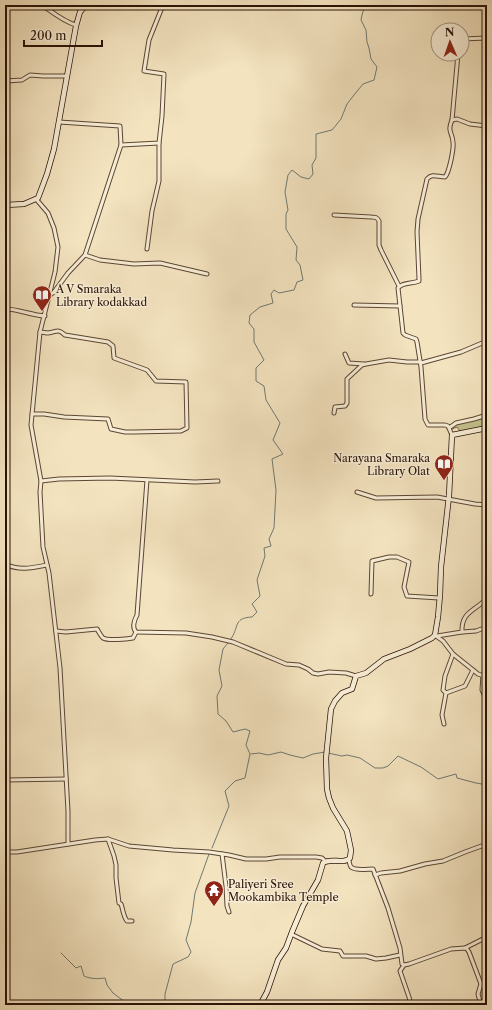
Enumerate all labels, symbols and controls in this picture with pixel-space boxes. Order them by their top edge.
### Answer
scale bar [24,22,102,48]
north arrow [430,22,470,62]
text: N [445,25,455,39]
text: 200 m [30,28,67,43]
place label: A V Smaraka Library kodakkad [55,282,147,309]
library icon: A V Smaraka Library kodakkad [31,284,53,312]
place label: Narayana Smaraka Library Olat [333,451,430,478]
library icon: Narayana Smaraka Library Olat [433,453,455,481]
place label: Paliyeri Sree Mookambika Temple [228,877,339,904]
temple icon: Paliyeri Sree Mookambika Temple [203,879,225,907]

